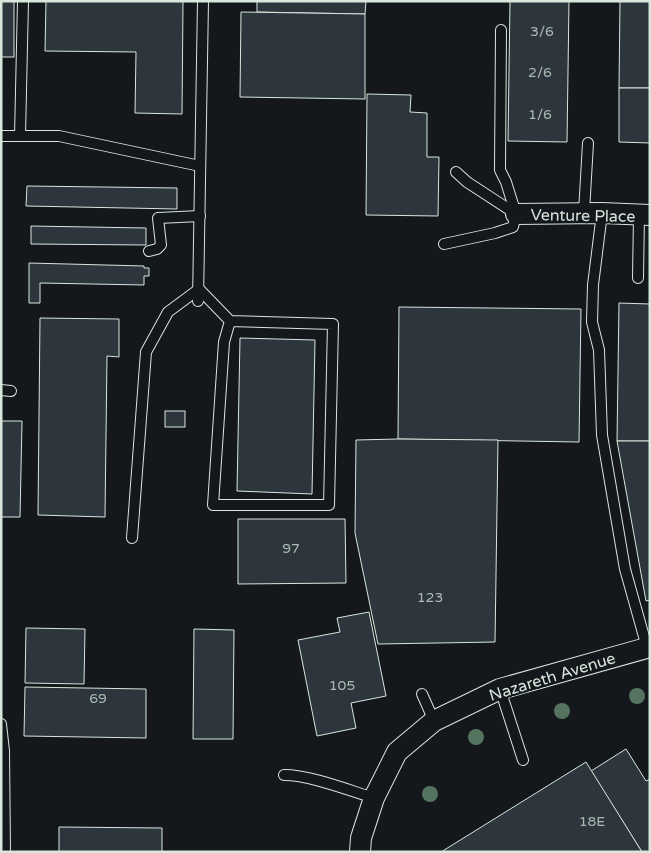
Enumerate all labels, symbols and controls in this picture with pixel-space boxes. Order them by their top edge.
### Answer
house number: 3/6 [530,23,554,40]
house number: 2/6 [528,64,552,81]
house number: 1/6 [528,106,552,123]
street label: Venture Place [530,205,636,227]
house number: 97 [282,540,300,557]
house number: 123 [417,589,443,606]
street label: Nazareth Avenue [487,648,618,706]
house number: 105 [329,677,355,694]
house number: 69 [89,690,107,707]
house number: 18E [579,813,605,830]

